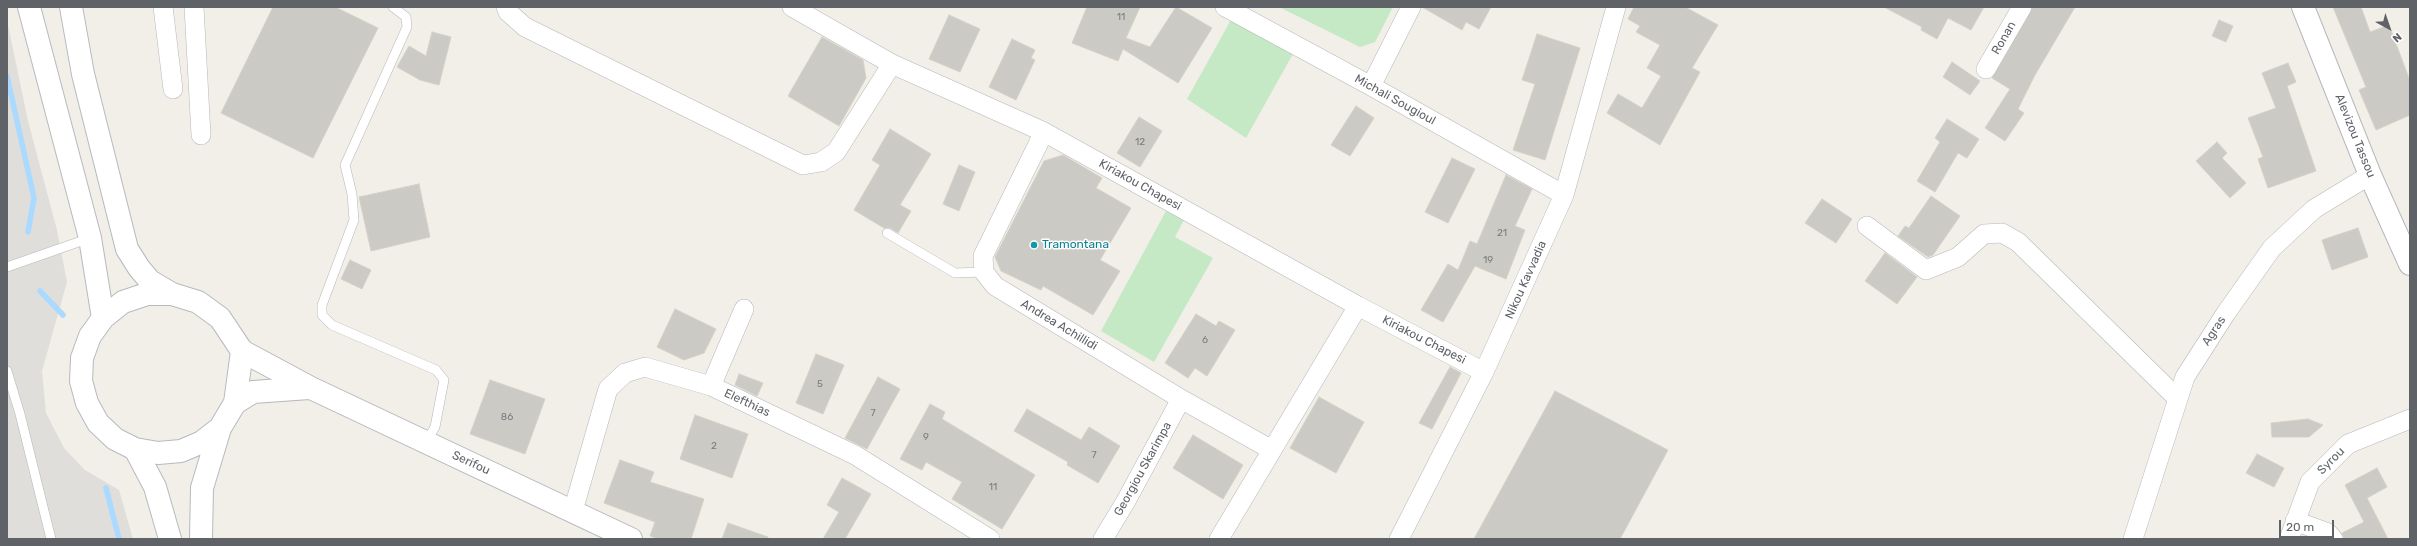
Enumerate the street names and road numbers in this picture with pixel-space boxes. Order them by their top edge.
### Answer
street label: Ronan [1989,19,2019,57]
street label: Michali Sougioul [1352,72,1438,128]
street label: Alevizou Tassou [2332,92,2378,180]
street label: Kiriakou Chapesi [1096,156,1184,214]
street label: Nikou Kavvadia [1502,239,1550,321]
street label: Andrea Achillidi [1018,296,1100,354]
street label: Kiriakou Chapesi [1380,313,1468,367]
street label: Agras [2199,314,2229,348]
street label: Elefthias [722,386,772,420]
street label: Georgiou Skarimpa [1111,419,1175,519]
street label: Syrou [2314,444,2348,478]
street label: Serifou [450,448,492,478]

